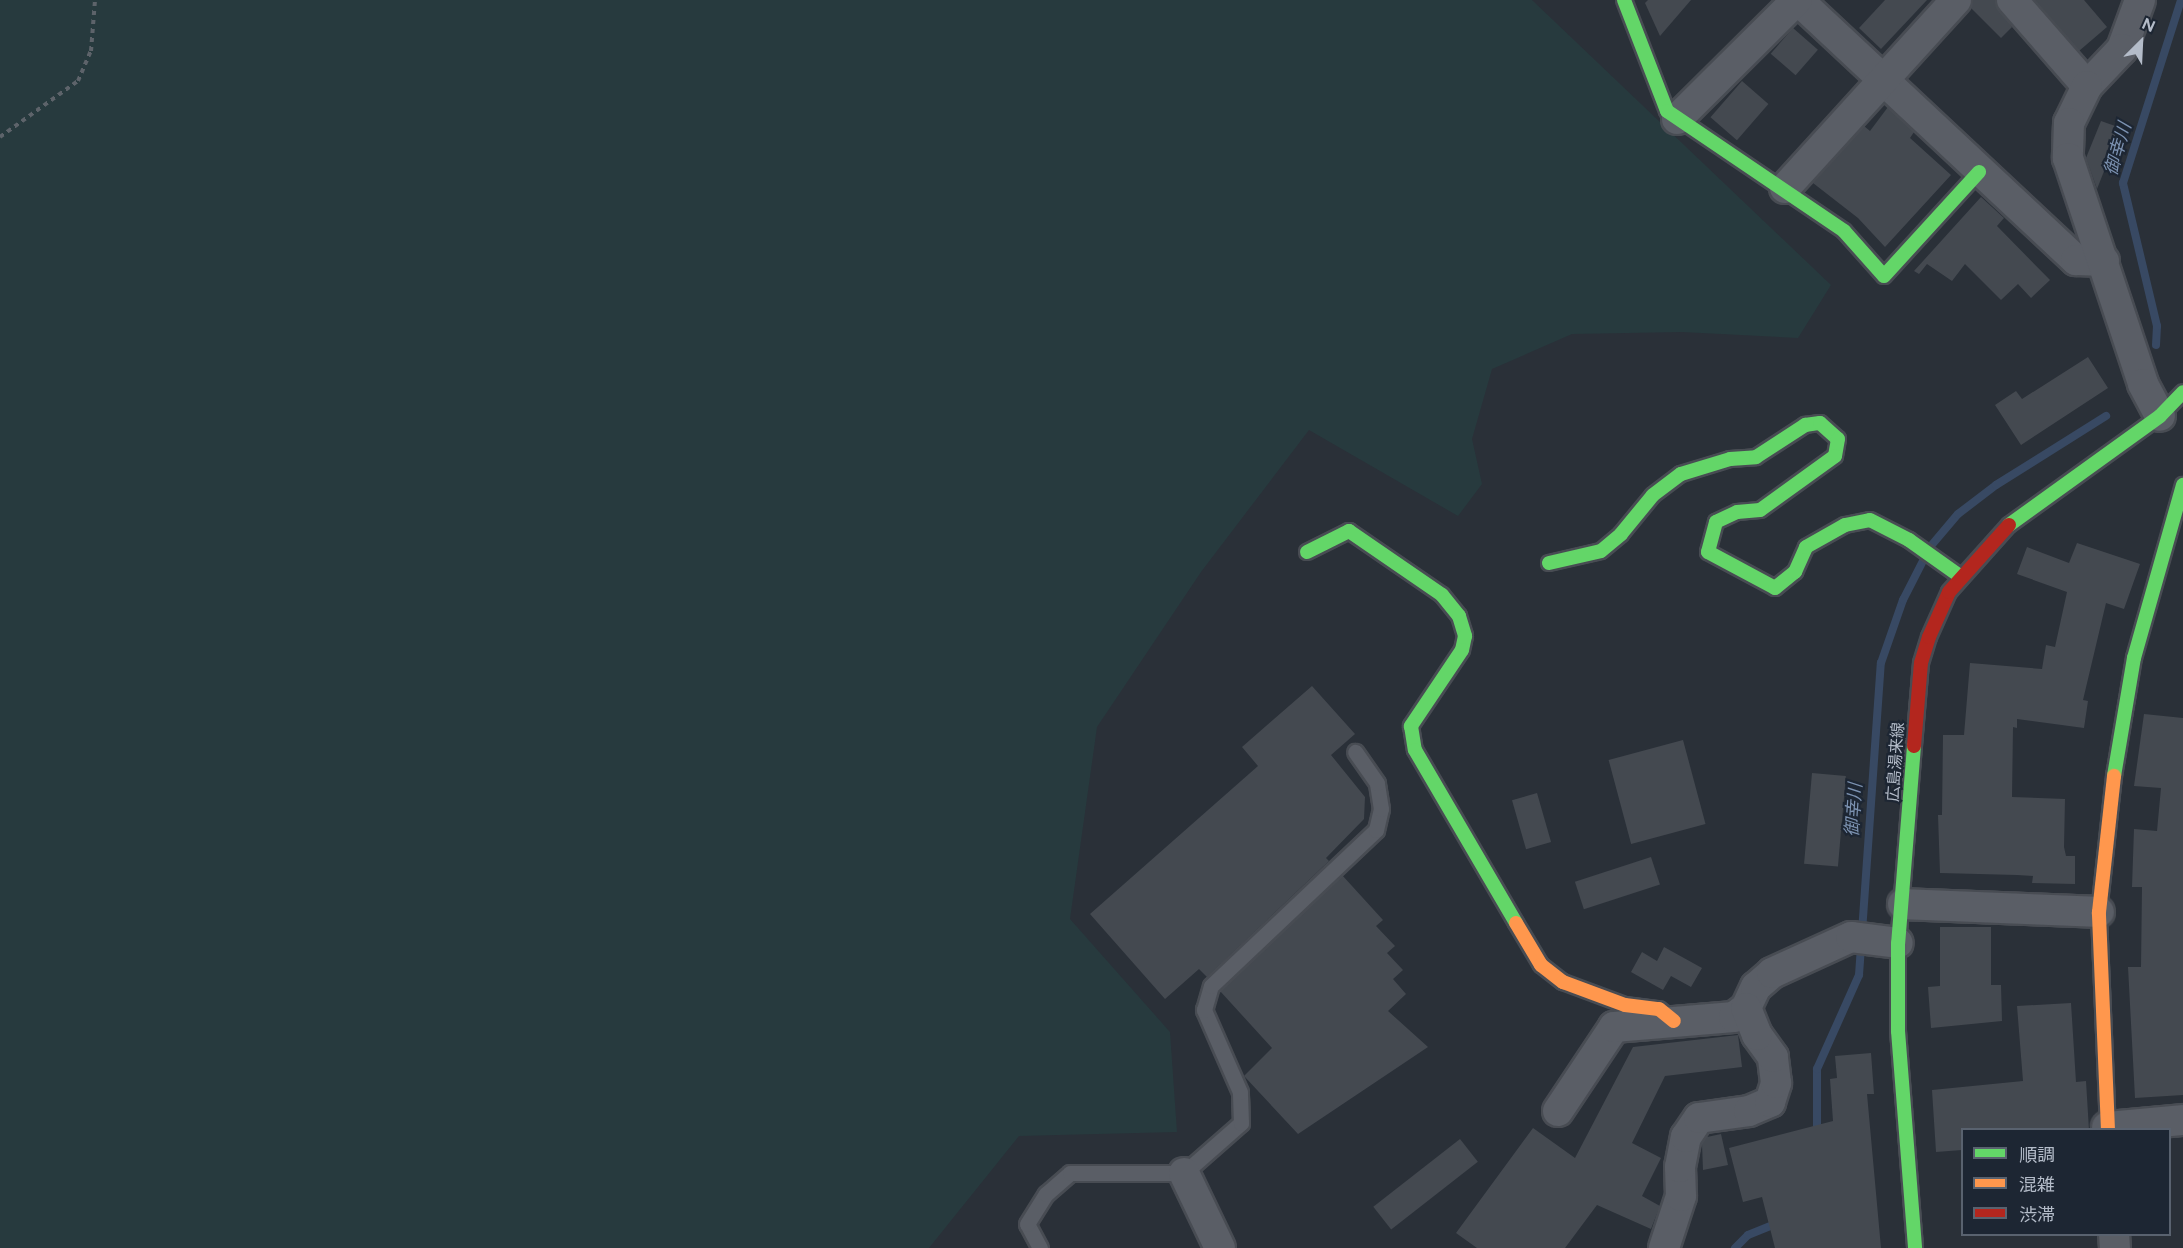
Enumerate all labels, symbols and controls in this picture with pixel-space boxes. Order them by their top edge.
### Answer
north arrow [2111,12,2171,72]
text: N [2139,14,2158,36]
water label: 御幸川 [2100,120,2136,178]
street label: 広島湯来線 [1884,721,1908,803]
water label: 御幸川 [1841,782,1867,838]
legend [1961,1128,2171,1236]
text: 順調 [2019,1144,2055,1166]
text: 混雑 [2019,1174,2055,1196]
text: 渋滞 [2019,1204,2055,1226]

